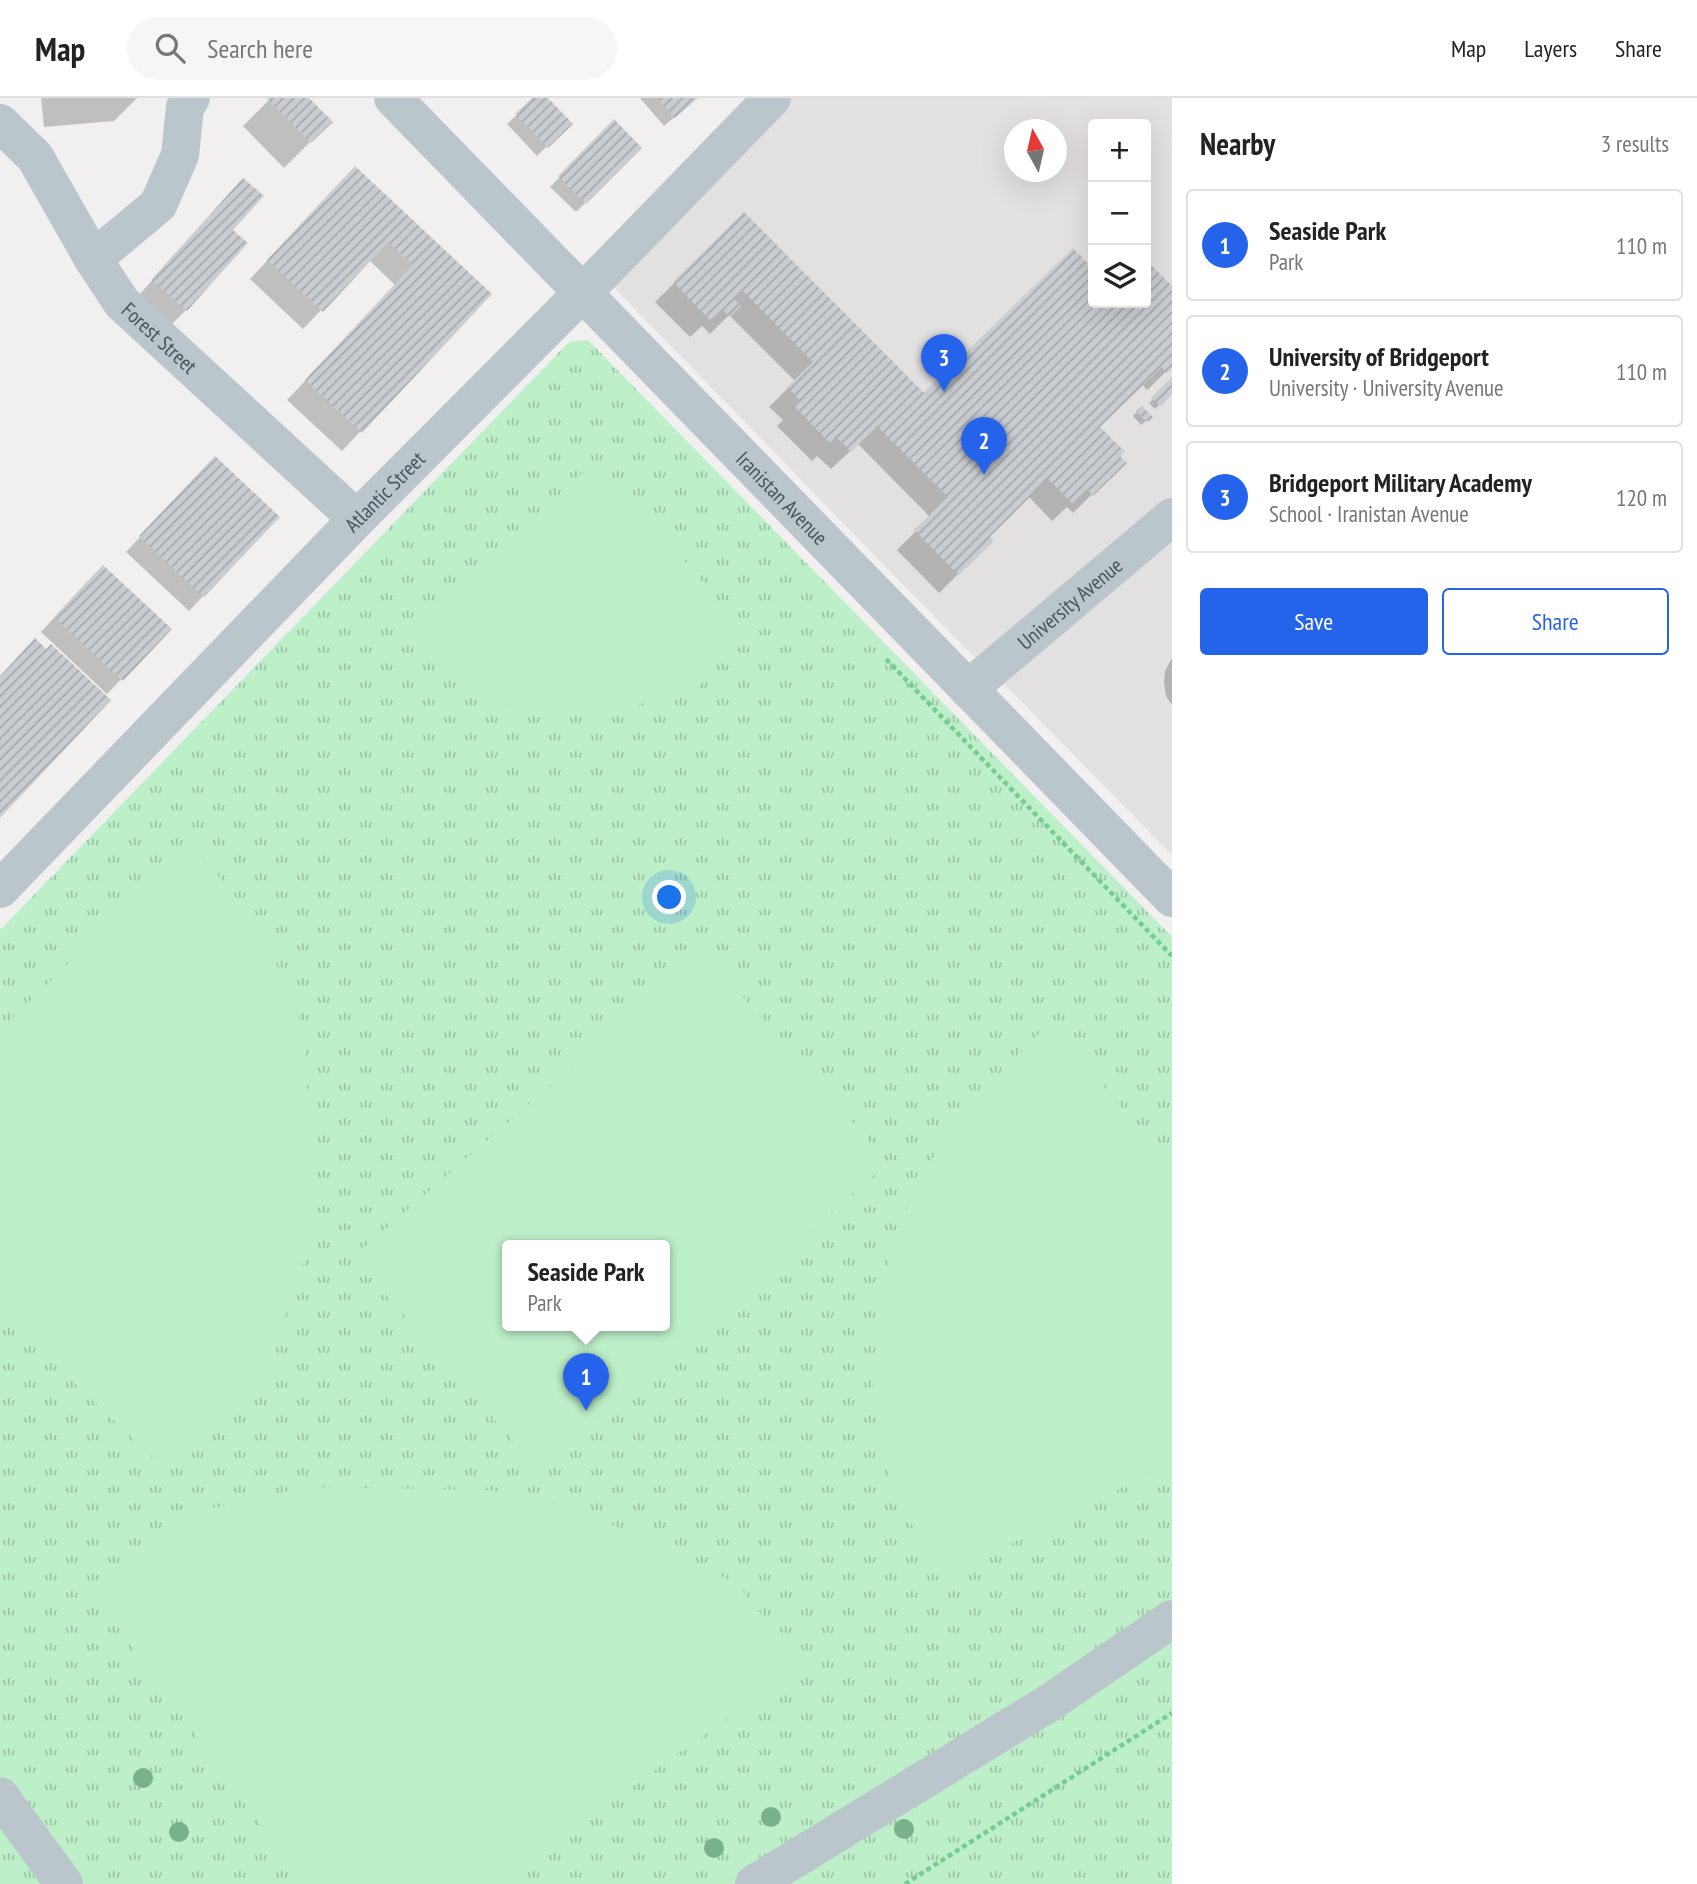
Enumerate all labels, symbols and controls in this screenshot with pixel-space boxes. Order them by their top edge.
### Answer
search box [127,17,617,80]
text: Map [35,27,85,70]
icon: search [151,29,189,67]
text: Search here [207,32,313,65]
text: Map [1451,33,1486,64]
text: Layers [1524,33,1577,64]
text: Share [1615,33,1662,64]
north arrow [1004,119,1067,182]
map controls [1088,119,1151,308]
button: + [1088,119,1151,182]
text: Nearby [1200,124,1275,163]
text: 3 results [1601,129,1669,158]
button: − [1088,182,1151,245]
text: Seaside Park [1269,214,1386,247]
text: 1 [1220,231,1231,260]
text: 110 m [1616,231,1667,260]
button: layers [1088,245,1151,308]
text: Park [1269,247,1303,276]
street label: Forest Street [116,296,203,379]
pin: 3 [921,334,967,392]
text: University of Bridgeport [1269,340,1489,373]
text: 2 [1220,357,1231,386]
text: 110 m [1616,357,1667,386]
text: University · University Avenue [1269,373,1504,402]
pin: 2 [961,417,1007,475]
street label: Atlantic Street [338,445,431,538]
street label: Iranistan Avenue [731,445,834,550]
text: Bridgeport Military Academy [1269,466,1532,499]
text: 3 [1220,483,1231,512]
text: 120 m [1616,483,1667,512]
text: School · Iranistan Avenue [1269,499,1469,528]
street label: University Avenue [1012,551,1128,655]
button: Save [1200,588,1428,655]
button: Share [1442,588,1669,655]
your location [652,880,686,914]
popup [502,1240,670,1331]
text: Seaside Park [527,1255,645,1288]
text: Park [527,1288,562,1317]
pin: 1 [563,1353,609,1411]

